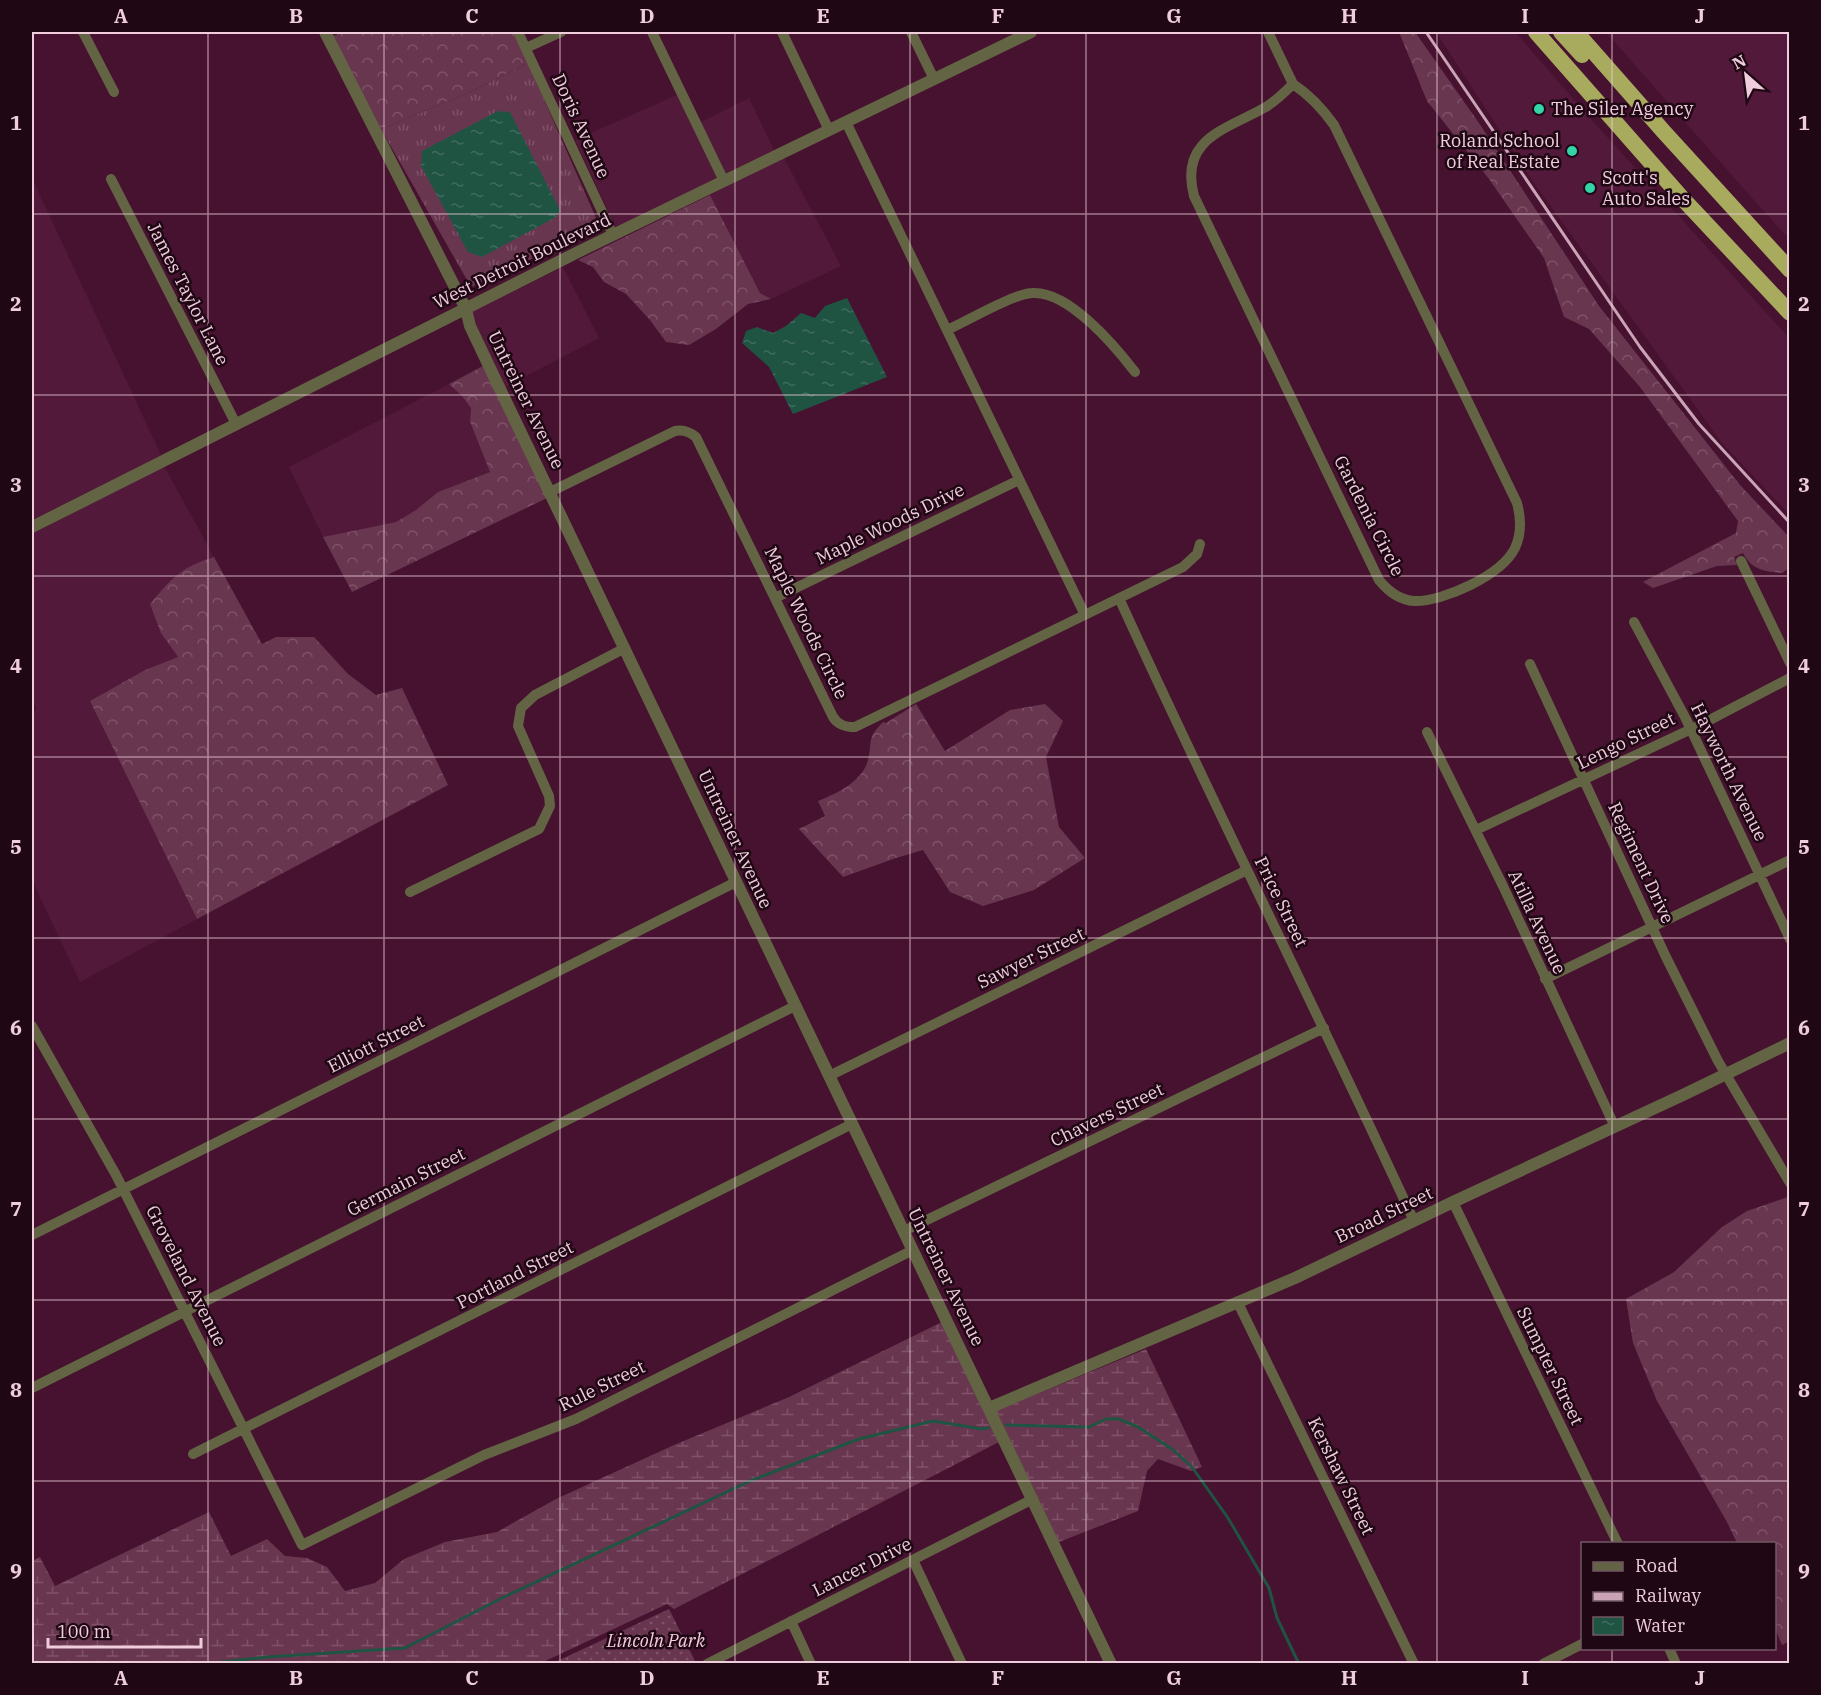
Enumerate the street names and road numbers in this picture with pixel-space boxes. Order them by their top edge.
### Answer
street label: Doris Avenue [547,70,616,182]
street label: West Detroit Boulevard [429,207,615,314]
street label: James Taylor Lane [142,218,234,369]
street label: Untreiner Avenue [483,327,570,473]
street label: Gardenia Circle [1329,452,1410,580]
street label: Maple Woods Drive [812,478,968,569]
street label: Maple Woods Circle [760,543,853,703]
street label: Hayworth Avenue [1686,699,1773,845]
street label: Lengo Street [1573,707,1679,774]
street label: Untreiner Avenue [693,766,778,912]
street label: Regiment Drive [1603,798,1680,927]
street label: Price Street [1250,853,1313,951]
street label: Atilla Avenue [1503,866,1572,977]
street label: Sawyer Street [973,922,1088,993]
street label: Elliott Street [324,1009,428,1078]
street label: Chavers Street [1046,1077,1167,1152]
street label: Germain Street [343,1142,469,1221]
street label: Broad Street [1331,1181,1436,1248]
street label: Groveland Avenue [141,1201,232,1350]
street label: Untreiner Avenue [903,1204,990,1350]
street label: Portland Street [453,1235,577,1314]
street label: Sumpter Street [1512,1303,1589,1429]
street label: Rule Street [555,1355,649,1416]
street label: Kershaw Street [1303,1413,1380,1538]
street label: Lancer Drive [808,1532,915,1601]

